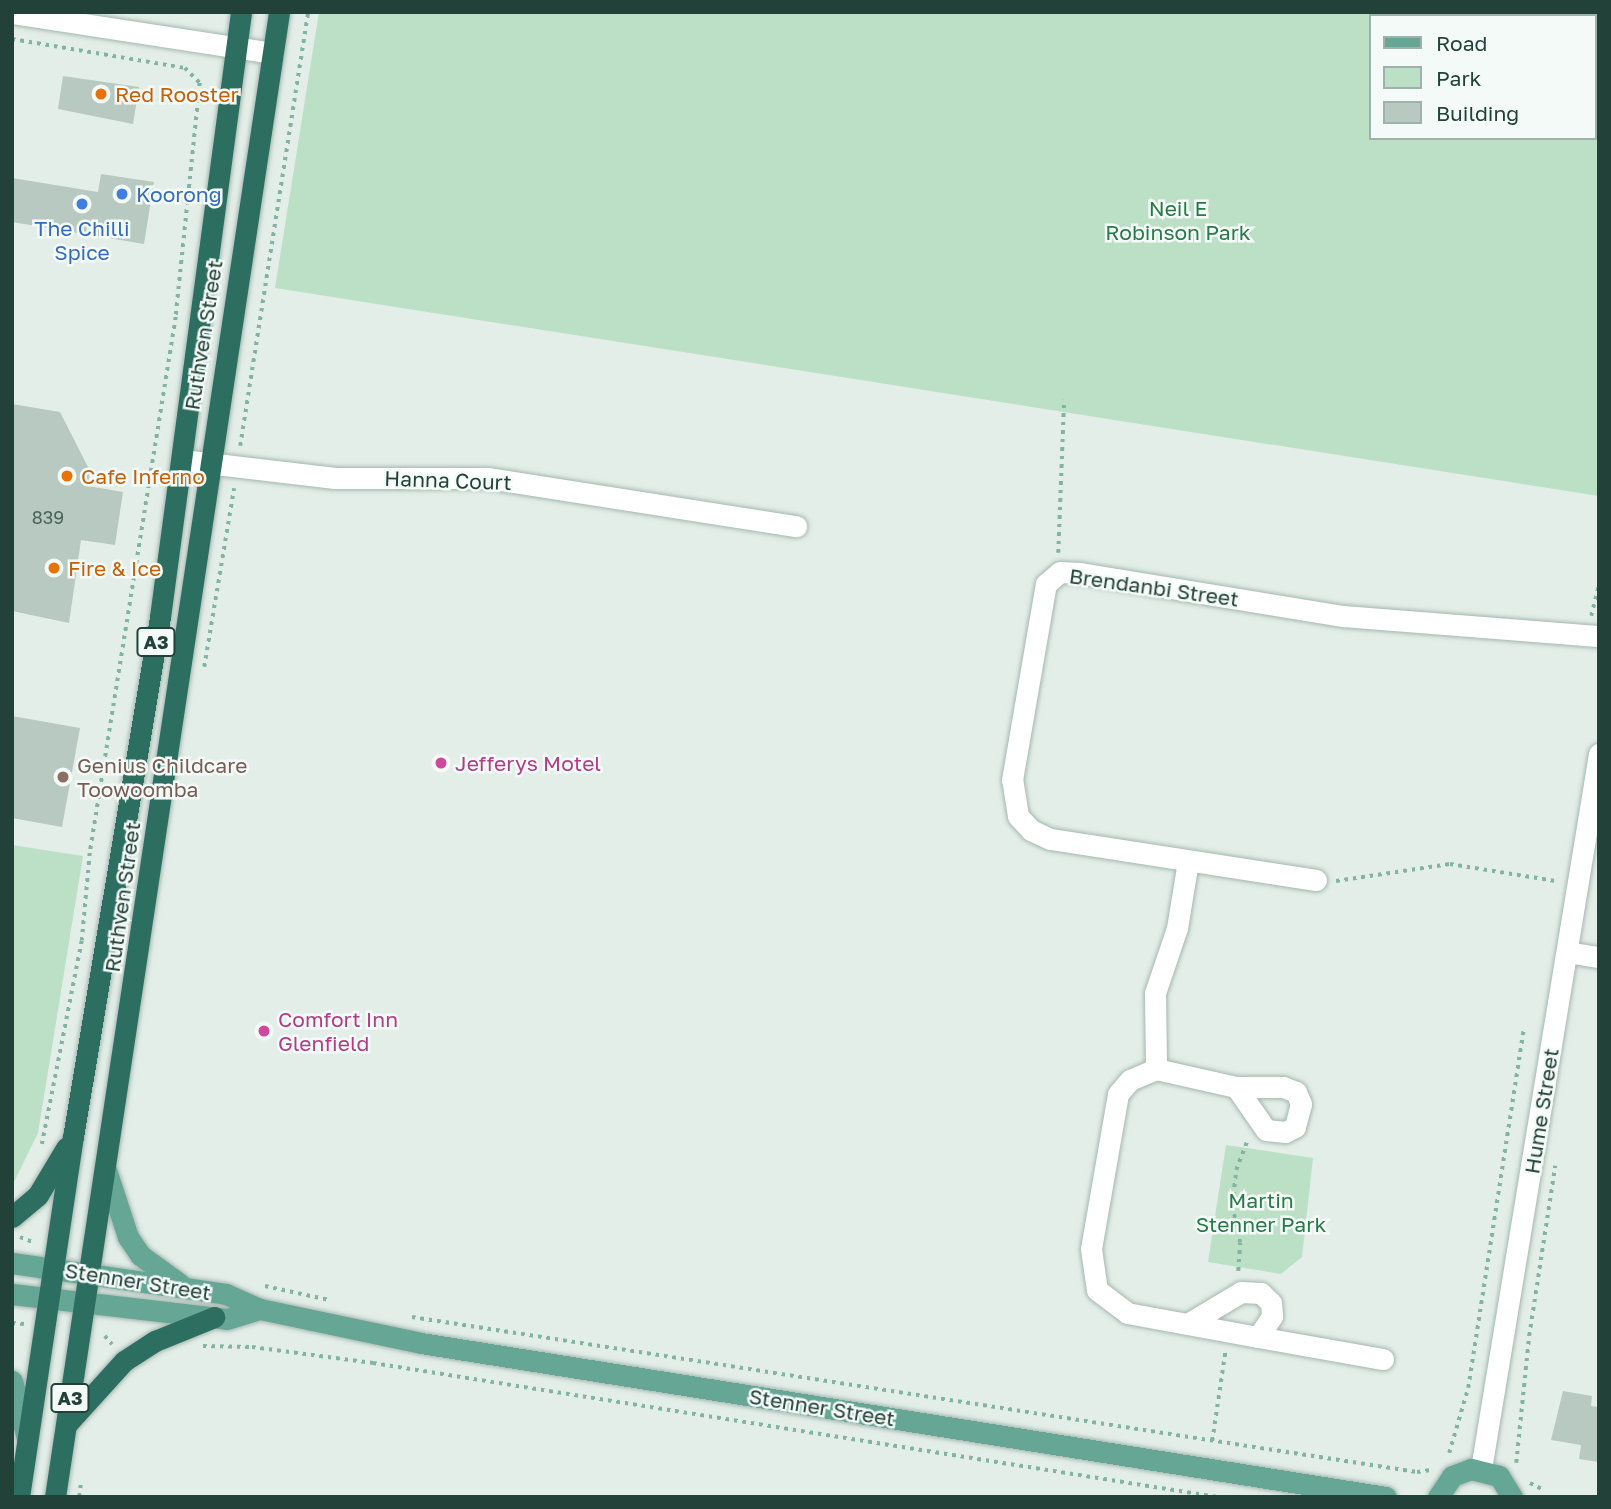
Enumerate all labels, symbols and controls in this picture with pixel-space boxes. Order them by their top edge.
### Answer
legend [1370,14,1597,140]
text: Road [1436,30,1487,56]
text: Park [1436,65,1481,91]
place label: Red Rooster [115,81,239,107]
marker: Red Rooster [93,86,109,102]
text: Building [1436,100,1519,126]
place label: Koorong [136,181,222,207]
marker: Koorong [114,186,130,202]
park label: Neil E Robinson Park [1105,195,1251,245]
marker: The Chilli Spice [74,196,90,212]
place label: The Chilli Spice [34,215,130,265]
street label: Ruthven Street [179,258,227,412]
place label: Cafe Inferno [81,463,205,489]
street label: Hanna Court [384,465,512,495]
marker: Cafe Inferno [59,468,75,484]
house number: 839 [32,506,64,528]
place label: Fire & Ice [68,555,161,581]
marker: Fire & Ice [46,560,62,576]
street label: Brendanbi Street [1068,563,1240,611]
road number: A3 [135,626,177,657]
place label: Jefferys Motel [455,750,601,776]
place label: Genius Childcare Toowoomba [77,752,247,802]
marker: Jefferys Motel [433,755,449,771]
marker: Genius Childcare Toowoomba [55,769,71,785]
street label: Ruthven Street [99,820,145,974]
place label: Comfort Inn Glenfield [278,1006,398,1056]
marker: Comfort Inn Glenfield [256,1023,272,1039]
street label: Hume Street [1519,1046,1563,1176]
park label: Martin Stenner Park [1196,1187,1326,1237]
street label: Stenner Street [63,1257,213,1305]
road number: A3 [49,1382,91,1414]
street label: Stenner Street [747,1383,897,1431]

